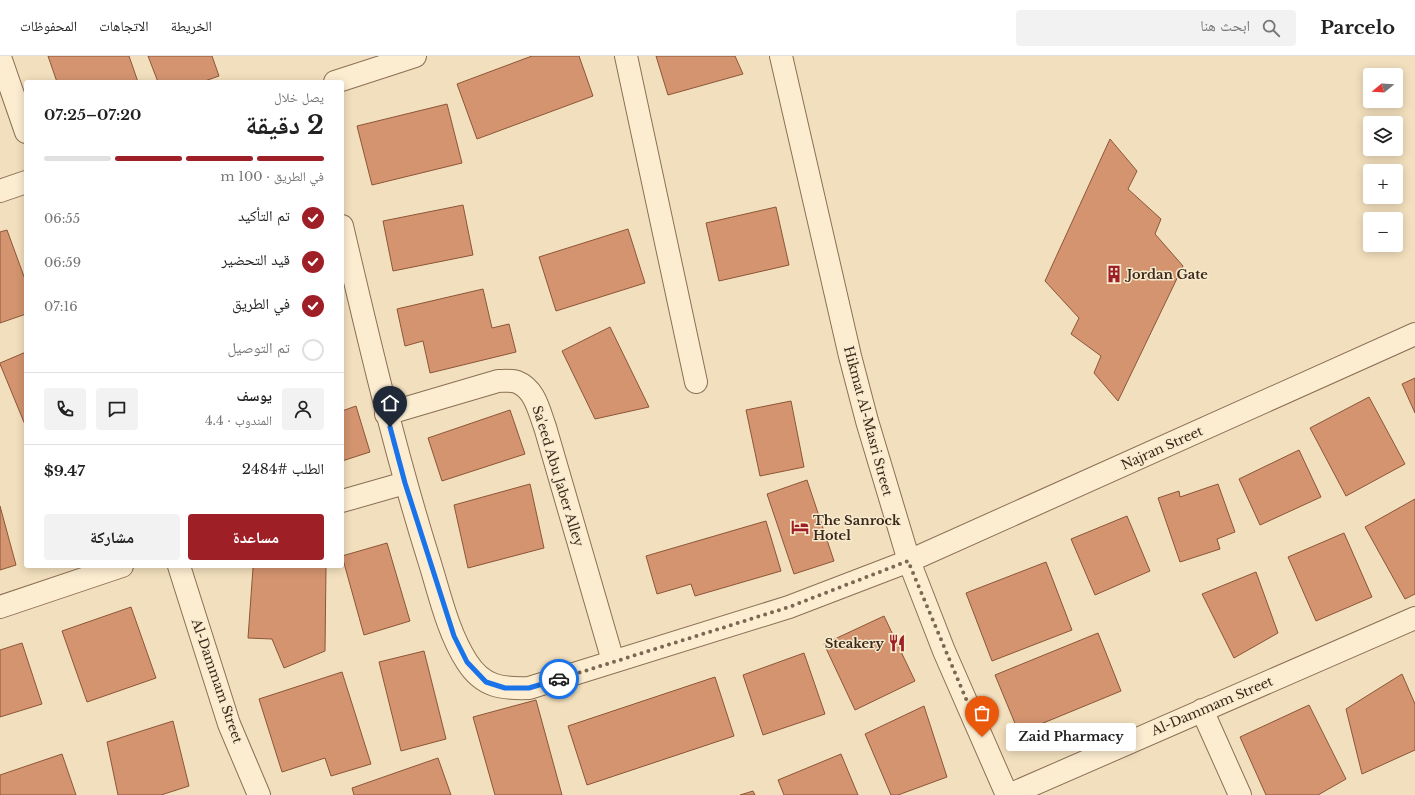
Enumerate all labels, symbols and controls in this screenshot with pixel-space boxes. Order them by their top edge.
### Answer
search box [1016,10,1296,46]
text: ابحث هنا [1200,16,1250,35]
text: Parcelo [1320,16,1395,39]
text: المحفوظات [20,17,77,35]
text: الاتجاهات [99,17,149,35]
text: الخريطة [171,17,212,35]
icon: search [1260,17,1282,39]
north arrow [1363,68,1403,108]
map controls [1363,68,1403,252]
text: يصل خلال [274,89,324,106]
text: 07:20–07:25 [44,105,141,124]
text: 2 دقيقة [246,109,324,141]
button: layers [1363,116,1403,156]
button: + [1363,164,1403,204]
text: في الطريق · 100 m [221,168,324,185]
text: تم التأكيد [238,206,290,225]
icon: check [302,207,324,229]
text: 06:55 [44,210,80,227]
button: − [1363,212,1403,252]
text: قيد التحضير [222,250,290,269]
icon: check [302,251,324,273]
text: 06:59 [44,254,81,271]
building icon: Jordan Gate [1104,264,1124,284]
place label: Jordan Gate [1124,266,1208,283]
text: في الطريق [232,294,290,313]
icon: check [302,295,324,317]
text: 07:16 [44,298,78,315]
text: تم التوصيل [227,338,290,357]
street label: Hikmat Al-Masri Street [840,344,896,498]
text: يوسف [237,386,272,405]
pin [373,386,407,427]
button: phone [44,388,86,430]
button: chat [96,388,138,430]
button: person [282,388,324,430]
icon: home [379,392,401,414]
street label: Sa'eed Abu Jaber Alley [528,403,588,549]
text: المندوب · 4.4 [205,412,272,429]
street label: Najran Street [1119,422,1206,474]
text: الطلب #2484 [242,459,324,478]
text: $9.47 [44,461,85,480]
place label: The Sanrock Hotel [813,512,901,544]
button: مشاركة [44,514,180,560]
button: مساعدة [188,514,324,560]
hotel icon: The Sanrock Hotel [790,517,810,537]
street label: Al-Dammam Street [187,616,246,746]
restaurant icon: Steakery [887,633,907,653]
place label: Steakery [825,635,885,652]
courier [539,659,579,699]
icon: car [548,668,570,690]
street label: Al-Dammam Street [1148,673,1276,740]
pin [965,696,999,737]
icon: bag [971,702,993,724]
callout: Zaid Pharmacy [1006,723,1136,751]
text: Zaid Pharmacy [1018,728,1124,745]

